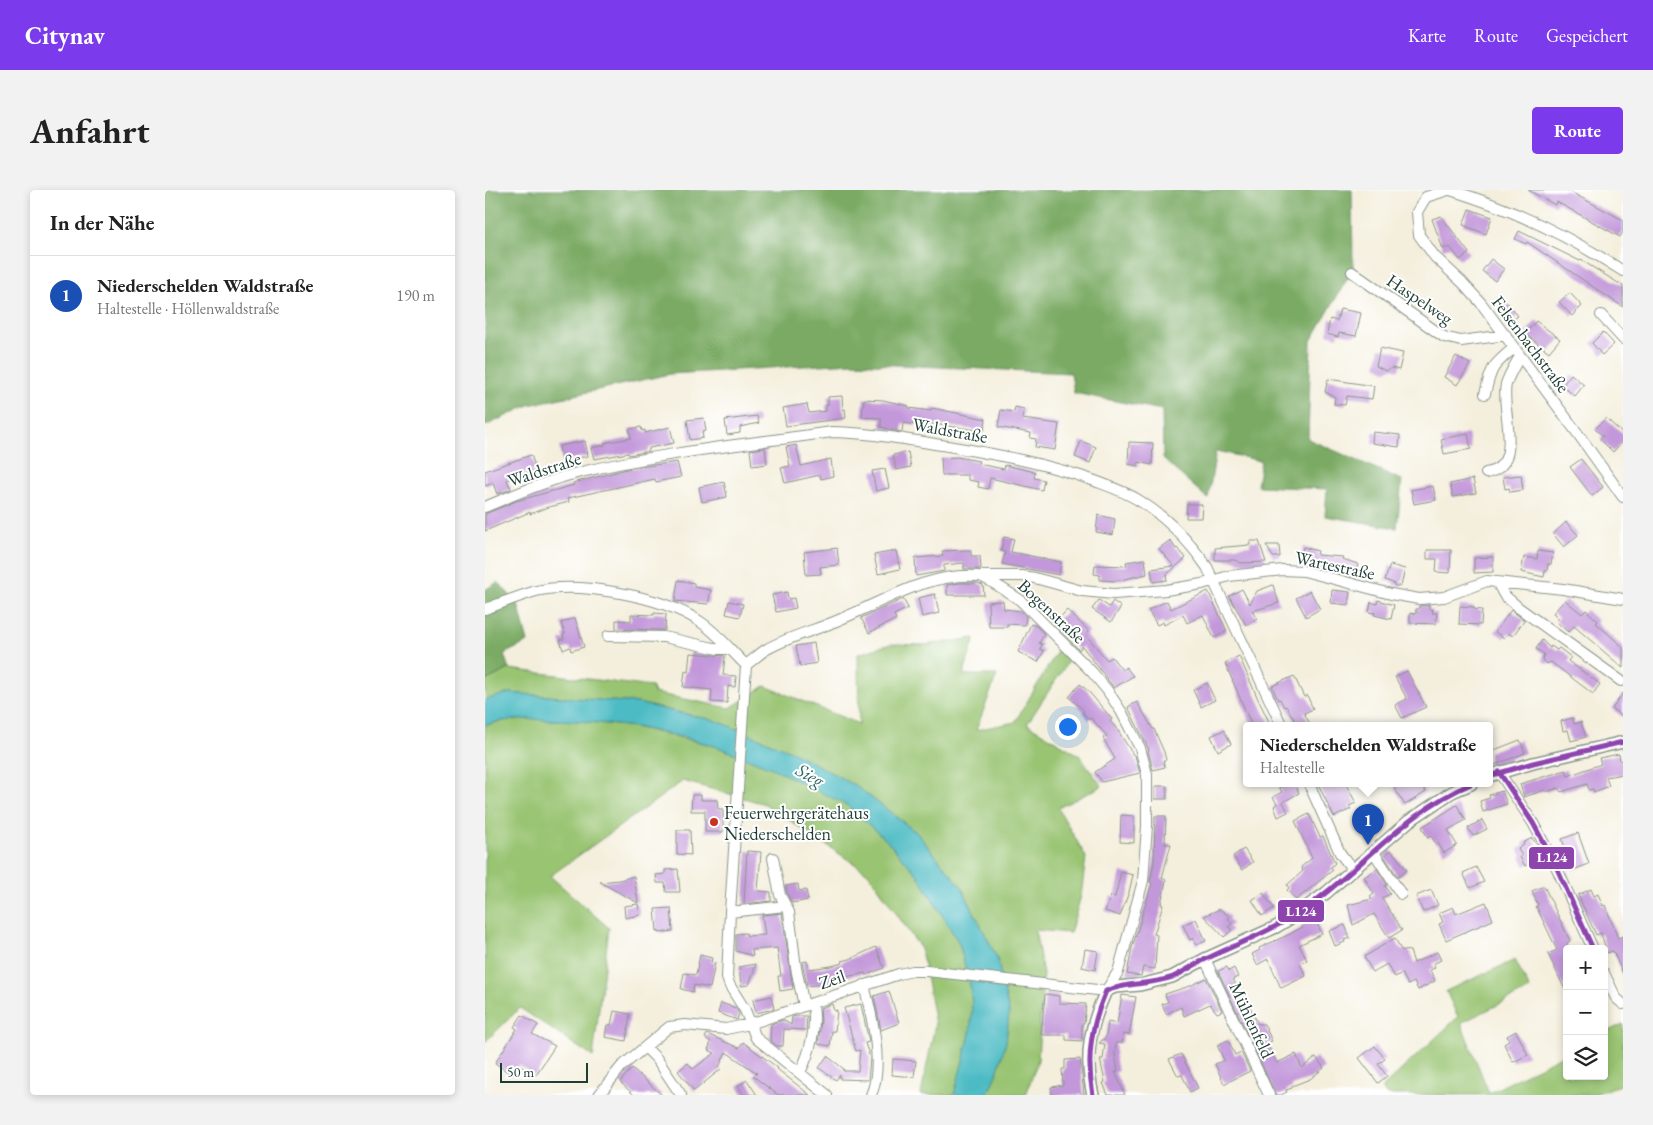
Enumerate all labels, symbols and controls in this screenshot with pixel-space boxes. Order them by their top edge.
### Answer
text: Citynav [25,20,105,51]
text: Karte [1408,24,1446,47]
text: Route [1474,24,1518,47]
text: Gespeichert [1546,24,1628,47]
button: Route [1532,107,1623,154]
text: Anfahrt [30,108,150,153]
text: In der Nähe [50,209,155,236]
street label: Haspelweg [1382,268,1458,330]
text: Niederschelden Waldstraße [97,273,313,298]
text: 1 [62,285,70,306]
text: 190 m [396,285,435,306]
street label: Felsenbachstraße [1487,291,1575,397]
text: Haltestelle · Höllenwaldstraße [97,298,279,319]
street label: Waldstraße [911,412,989,448]
street label: Waldstraße [504,446,584,492]
street label: Wartestraße [1293,545,1377,585]
street label: Bogenstraße [1013,574,1091,648]
your location [1055,714,1081,740]
popup [1243,722,1493,787]
text: Niederschelden Waldstraße [1260,732,1476,757]
water label: Sieg [791,757,829,793]
text: Haltestelle [1260,757,1325,778]
place label: Feuerwehrgerätehaus Niederschelden [724,801,869,845]
pin: 1 [1352,804,1384,845]
marker: Feuerwehrgerätehaus Niederschelden [708,816,720,828]
line badge: L124 [1528,846,1575,870]
text: L124 [1537,848,1568,866]
line badge: L124 [1277,899,1325,923]
text: L124 [1286,902,1317,920]
map controls [1563,945,1608,1080]
button: + [1563,945,1608,990]
street label: Zeil [816,964,848,994]
street label: Mühlenfeld [1224,978,1280,1063]
button: − [1563,990,1608,1035]
button: layers [1563,1035,1608,1080]
scale bar [500,1060,587,1083]
text: 50 m [507,1063,534,1081]

